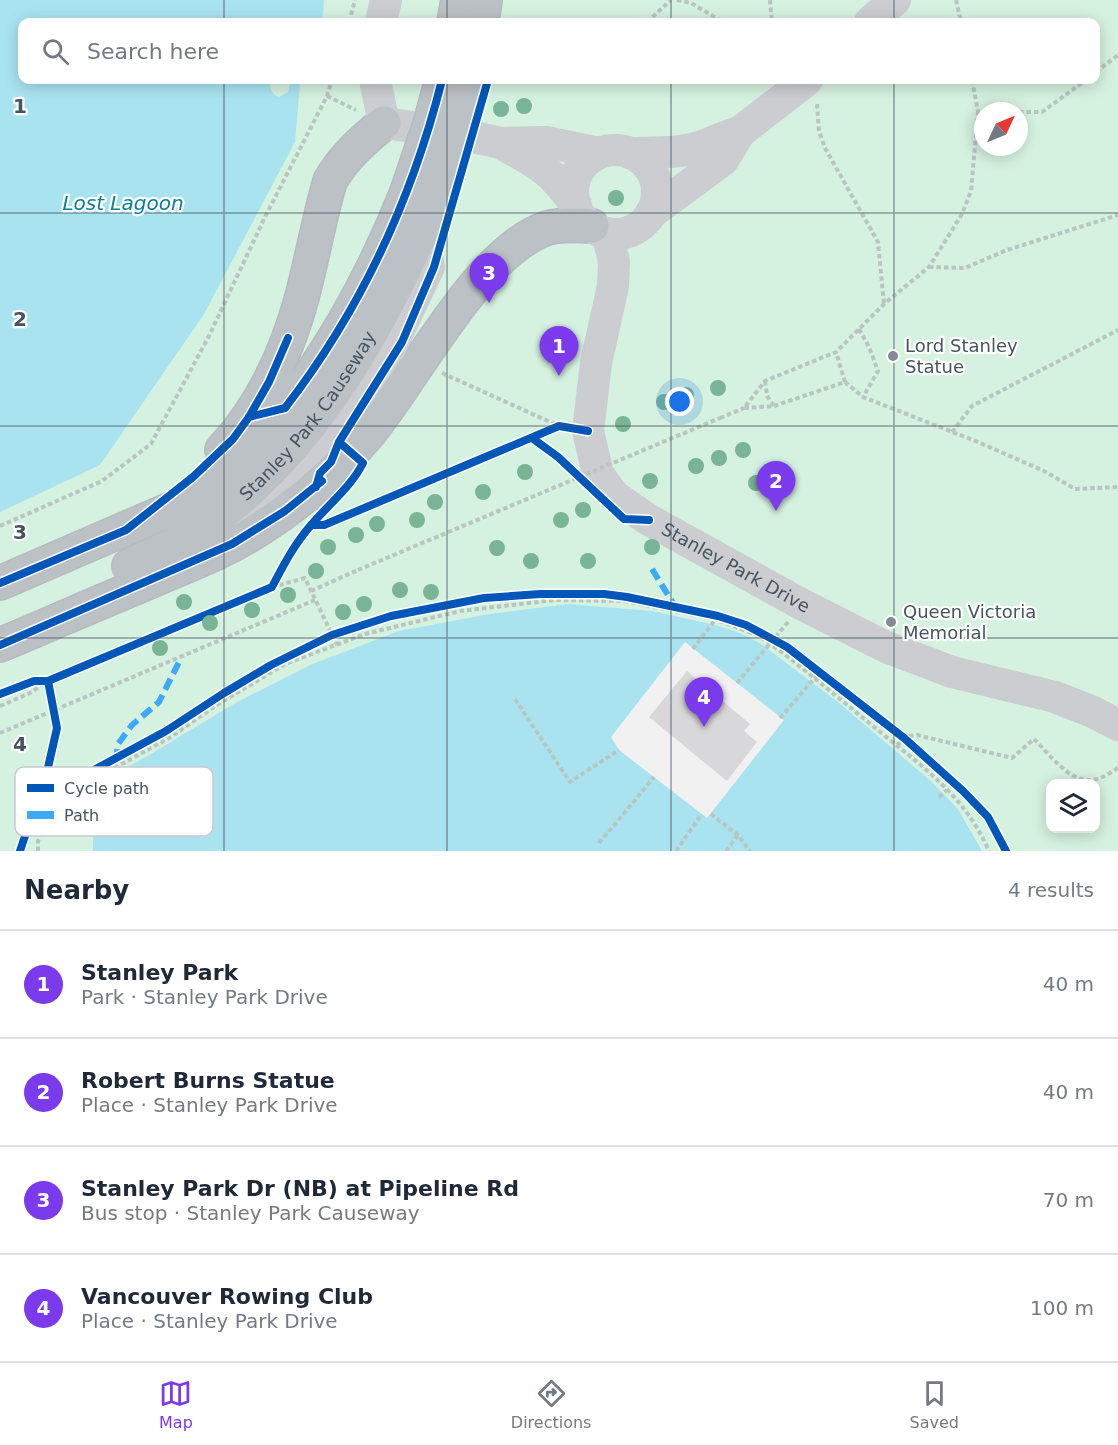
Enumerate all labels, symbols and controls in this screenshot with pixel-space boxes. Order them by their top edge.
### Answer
search box [18,18,1100,84]
icon: search [39,35,72,68]
text: Search here [87,39,219,64]
text: 1 [13,94,27,118]
north arrow [974,102,1028,156]
water label: Lost Lagoon [62,191,184,215]
pin: 3 [470,254,508,303]
text: 2 [13,307,27,331]
pin: 1 [540,326,578,376]
street label: Stanley Park Causeway [235,327,380,505]
place label: Lord Stanley Statue [905,335,1018,377]
marker: Lord Stanley Statue [886,349,900,363]
your location [665,387,694,416]
pin: 2 [756,462,796,511]
street label: Stanley Park Drive [658,518,813,617]
text: 3 [13,520,27,544]
place label: Queen Victoria Memorial [903,601,1036,643]
marker: Queen Victoria Memorial [884,615,898,629]
pin: 4 [684,678,724,727]
text: 4 [13,732,27,756]
legend [15,767,213,836]
text: Cycle path [64,779,149,798]
map controls [1046,779,1100,833]
button: layers [1046,779,1100,833]
text: Path [64,806,99,825]
text: Nearby [24,875,129,905]
text: 4 results [1008,878,1094,902]
text: Stanley Park [81,960,238,985]
text: 1 [37,972,50,996]
text: 40 m [1043,972,1094,996]
text: Park · Stanley Park Drive [81,985,328,1009]
text: Robert Burns Statue [81,1068,335,1093]
text: 2 [37,1080,50,1104]
text: 40 m [1043,1080,1094,1104]
text: Place · Stanley Park Drive [81,1093,338,1117]
text: Stanley Park Dr (NB) at Pipeline Rd [81,1176,519,1201]
text: 3 [37,1188,50,1212]
text: 70 m [1043,1188,1094,1212]
text: Bus stop · Stanley Park Causeway [81,1201,420,1225]
text: Vancouver Rowing Club [81,1284,373,1309]
text: 4 [37,1296,50,1320]
text: 100 m [1030,1296,1094,1320]
text: Place · Stanley Park Drive [81,1309,338,1333]
tab: Map [159,1377,193,1432]
tab: Directions [511,1377,591,1432]
tab: Saved [910,1377,959,1432]

